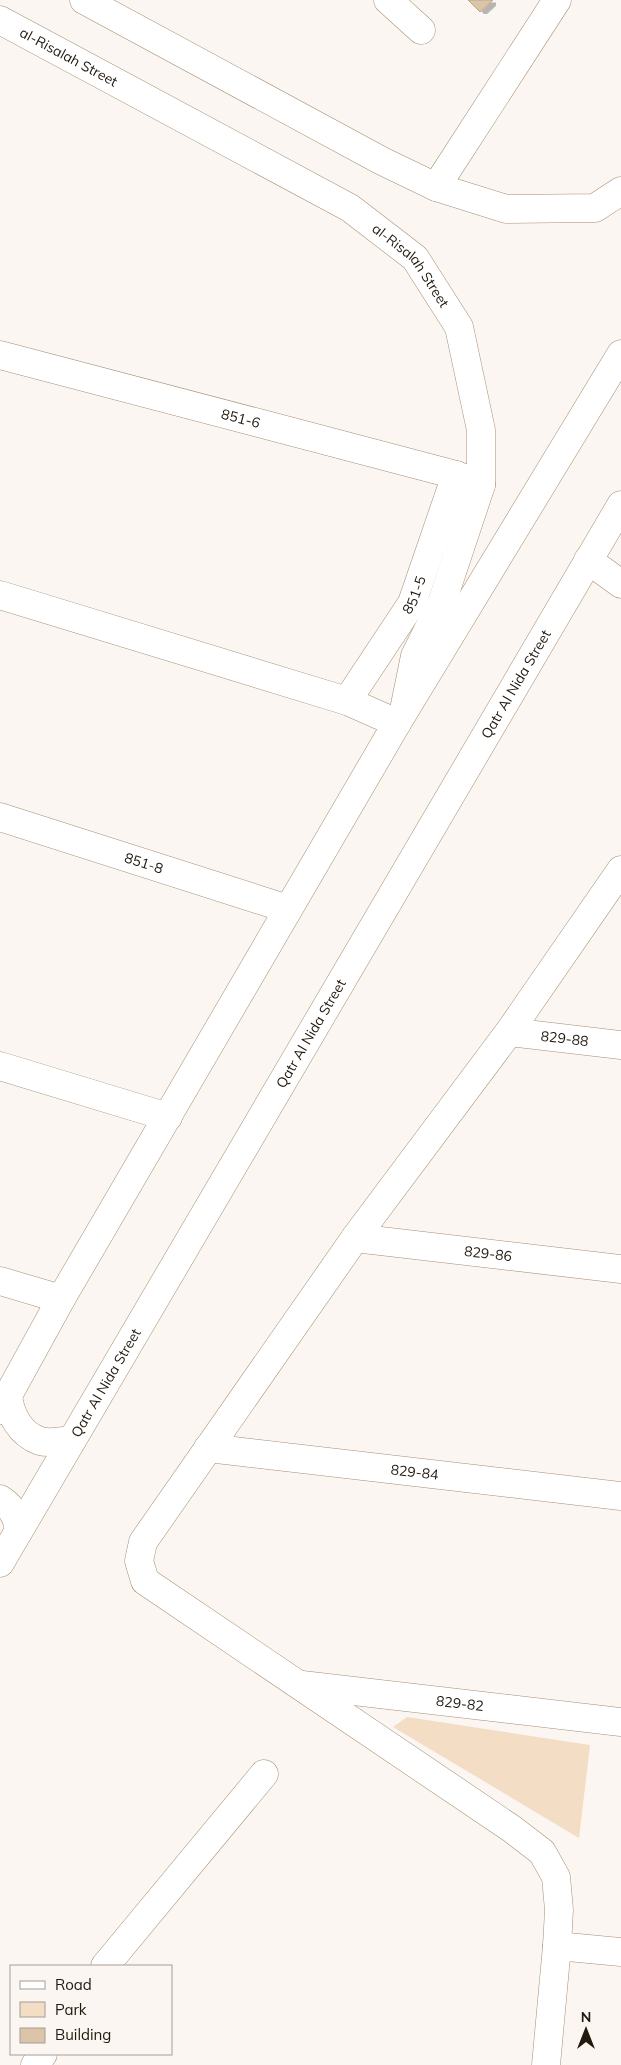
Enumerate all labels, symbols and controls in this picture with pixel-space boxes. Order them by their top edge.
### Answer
street label: al-Risalah Street [17,23,121,91]
street label: al-Risalah Street [369,219,453,311]
street label: 851-6 [219,405,262,432]
street label: 851-5 [398,573,430,617]
street label: Qatr Al Nida Street [477,626,555,742]
street label: 851-8 [122,848,165,878]
street label: Qatr Al Nida Street [272,976,350,1091]
street label: 829-88 [540,1027,590,1050]
street label: 829-86 [463,1242,513,1265]
street label: Qatr Al Nida Street [67,1325,145,1440]
street label: 829-84 [390,1460,440,1484]
street label: 829-82 [435,1692,485,1715]
legend [10,1965,172,2055]
text: Road [55,1975,92,1994]
text: Park [55,2000,87,2019]
north arrow [561,2005,611,2055]
text: N [581,2008,591,2026]
text: Building [55,2025,111,2044]

